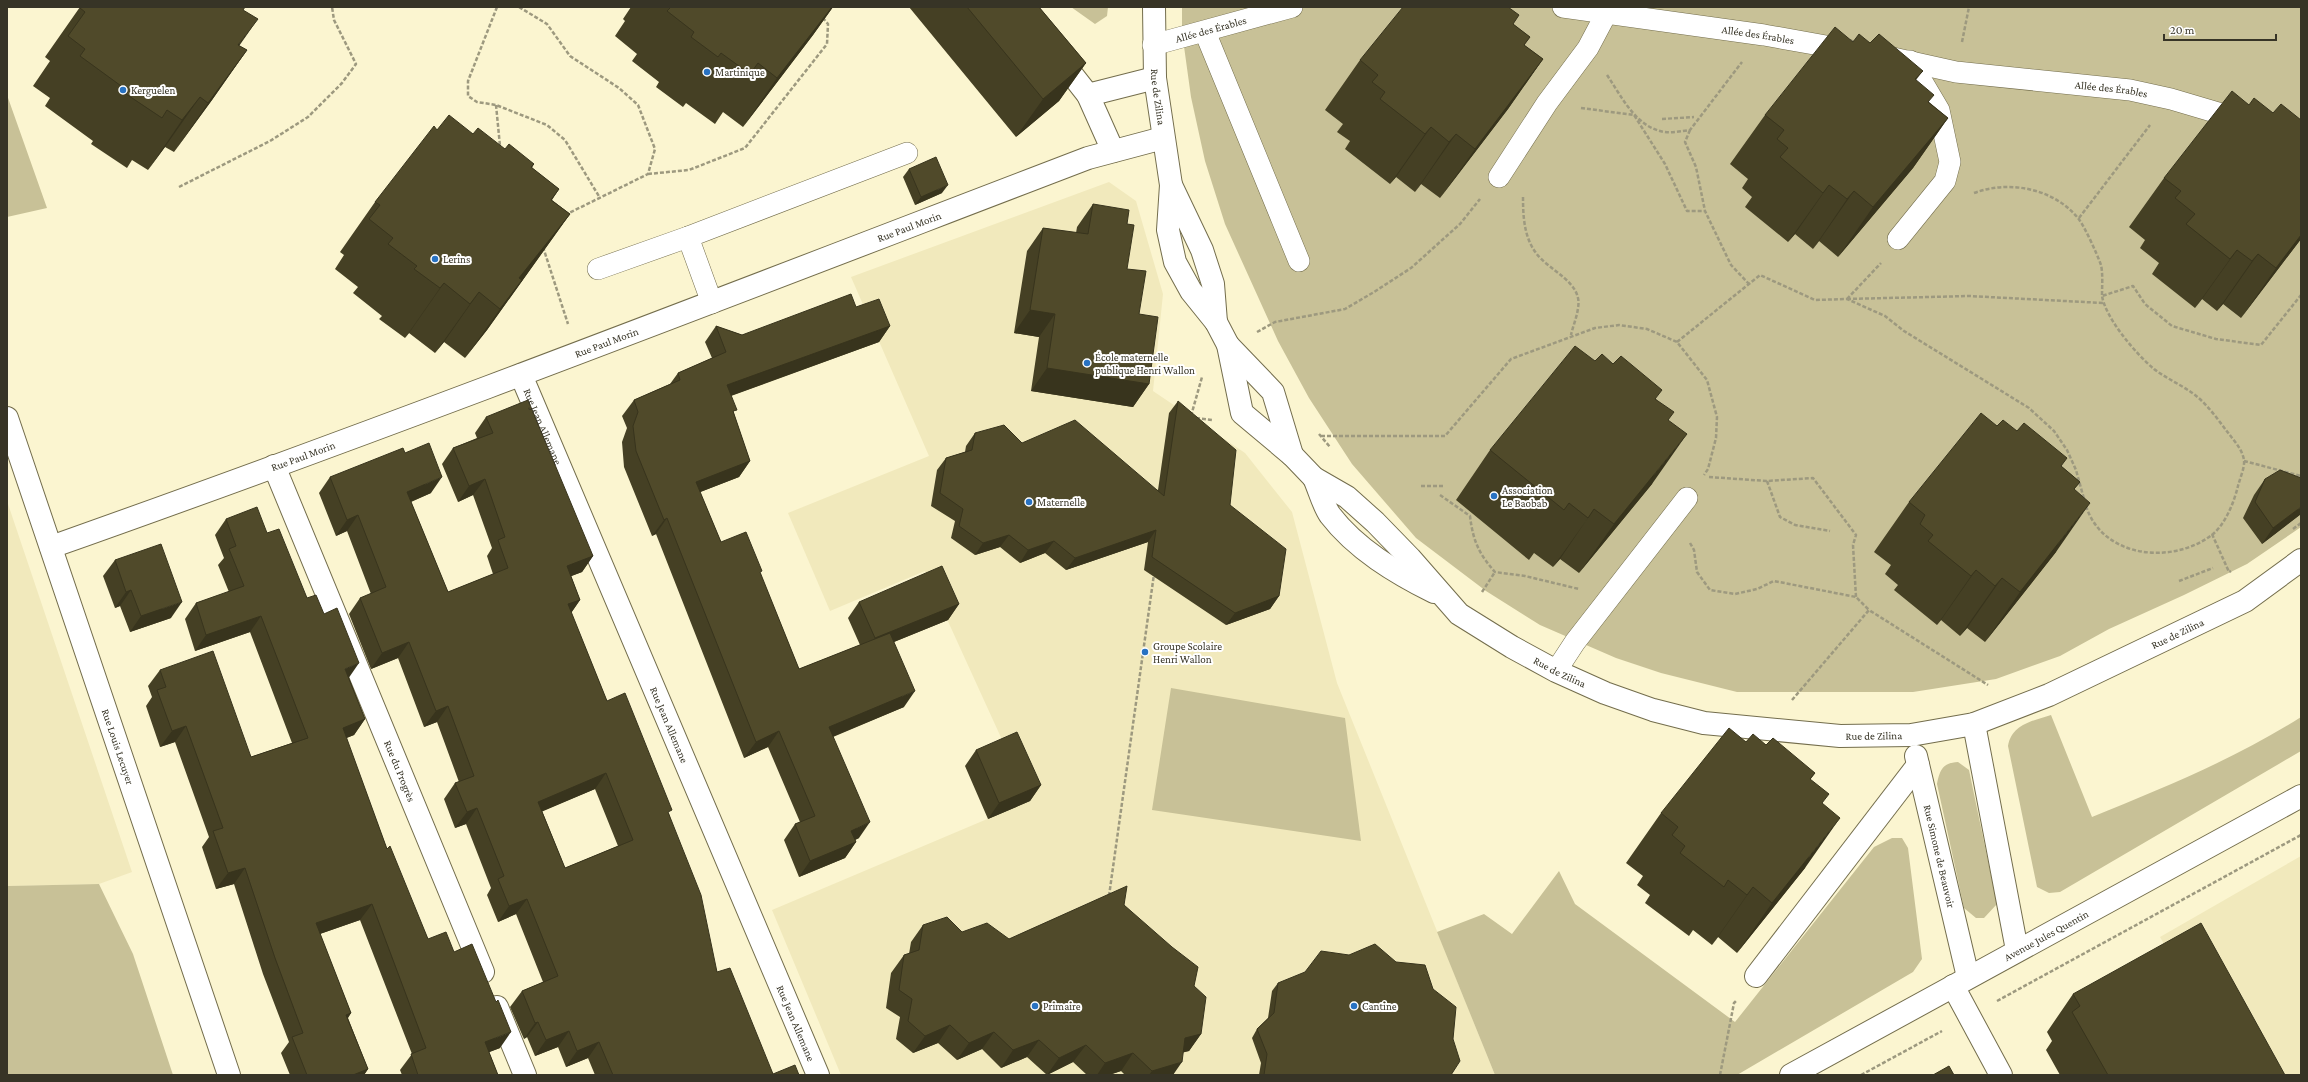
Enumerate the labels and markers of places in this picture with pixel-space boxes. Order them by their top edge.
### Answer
place label: Martinique [715,66,765,79]
marker: Martinique [702,67,712,77]
place label: Kerguelen [131,84,175,97]
marker: Kerguelen [118,85,128,95]
place label: Lerins [443,253,470,265]
marker: Lerins [430,254,440,264]
place label: École maternelle publique Henri Wallon [1095,351,1195,377]
marker: École maternelle publique Henri Wallon [1082,358,1092,368]
place label: Association Le Baobab [1502,484,1553,509]
marker: Association Le Baobab [1489,491,1499,501]
place label: Maternelle [1037,496,1085,508]
marker: Maternelle [1024,497,1034,507]
place label: Groupe Scolaire Henri Wallon [1153,640,1222,665]
marker: Groupe Scolaire Henri Wallon [1140,647,1150,657]
place label: Primaire [1043,1000,1081,1012]
place label: Cantine [1362,1000,1397,1012]
marker: Primaire [1030,1001,1040,1011]
marker: Cantine [1349,1001,1359,1011]

